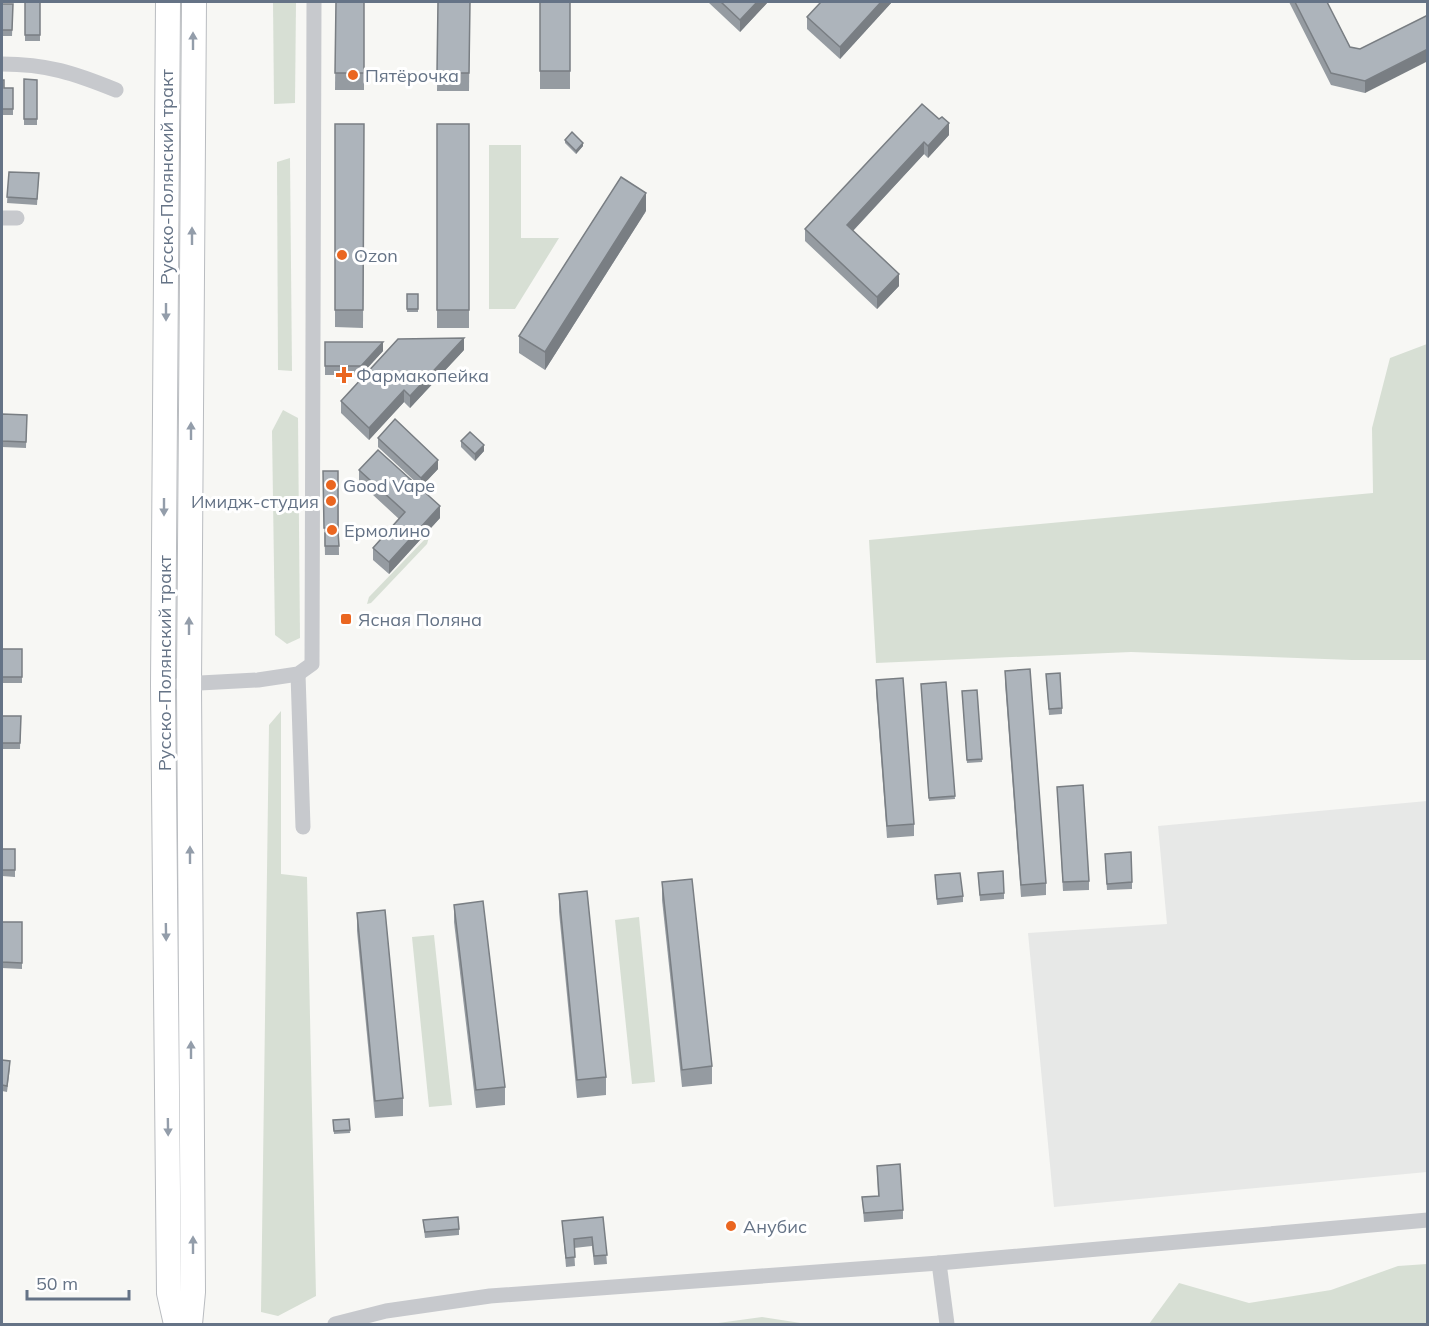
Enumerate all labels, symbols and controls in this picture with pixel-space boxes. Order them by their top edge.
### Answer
one-way arrow [188,31,198,50]
place label: Пятёрочка [365,64,459,87]
street label: Русско-Полянский тракт [155,68,178,285]
marker: Пятёрочка [346,68,360,82]
one-way arrow [187,226,197,245]
place label: Ozon [354,244,398,267]
marker: Ozon [335,248,349,262]
one-way arrow [161,302,170,321]
place label: Фармакопейка [356,364,489,387]
marker: Фармакопейка [337,368,351,382]
one-way arrow [186,421,195,440]
place label: Good Vape [343,474,435,497]
marker: Good Vape [324,478,338,492]
place label: Имидж-студия [191,490,319,513]
marker: Имидж-студия [324,494,338,508]
one-way arrow [159,497,169,516]
place label: Ермолино [344,519,430,542]
marker: Ермолино [325,523,339,537]
street label: Русско-Полянский тракт [153,554,176,771]
place label: Ясная Поляна [358,608,482,631]
marker: Ясная Поляна [339,612,353,626]
one-way arrow [184,616,194,635]
one-way arrow [185,846,195,865]
one-way arrow [161,923,170,942]
one-way arrow [186,1041,196,1060]
one-way arrow [163,1118,173,1137]
place label: Анубис [743,1215,807,1238]
marker: Анубис [724,1219,738,1233]
one-way arrow [188,1236,198,1255]
scale bar [27,1263,129,1301]
text: 50 m [36,1272,78,1295]

